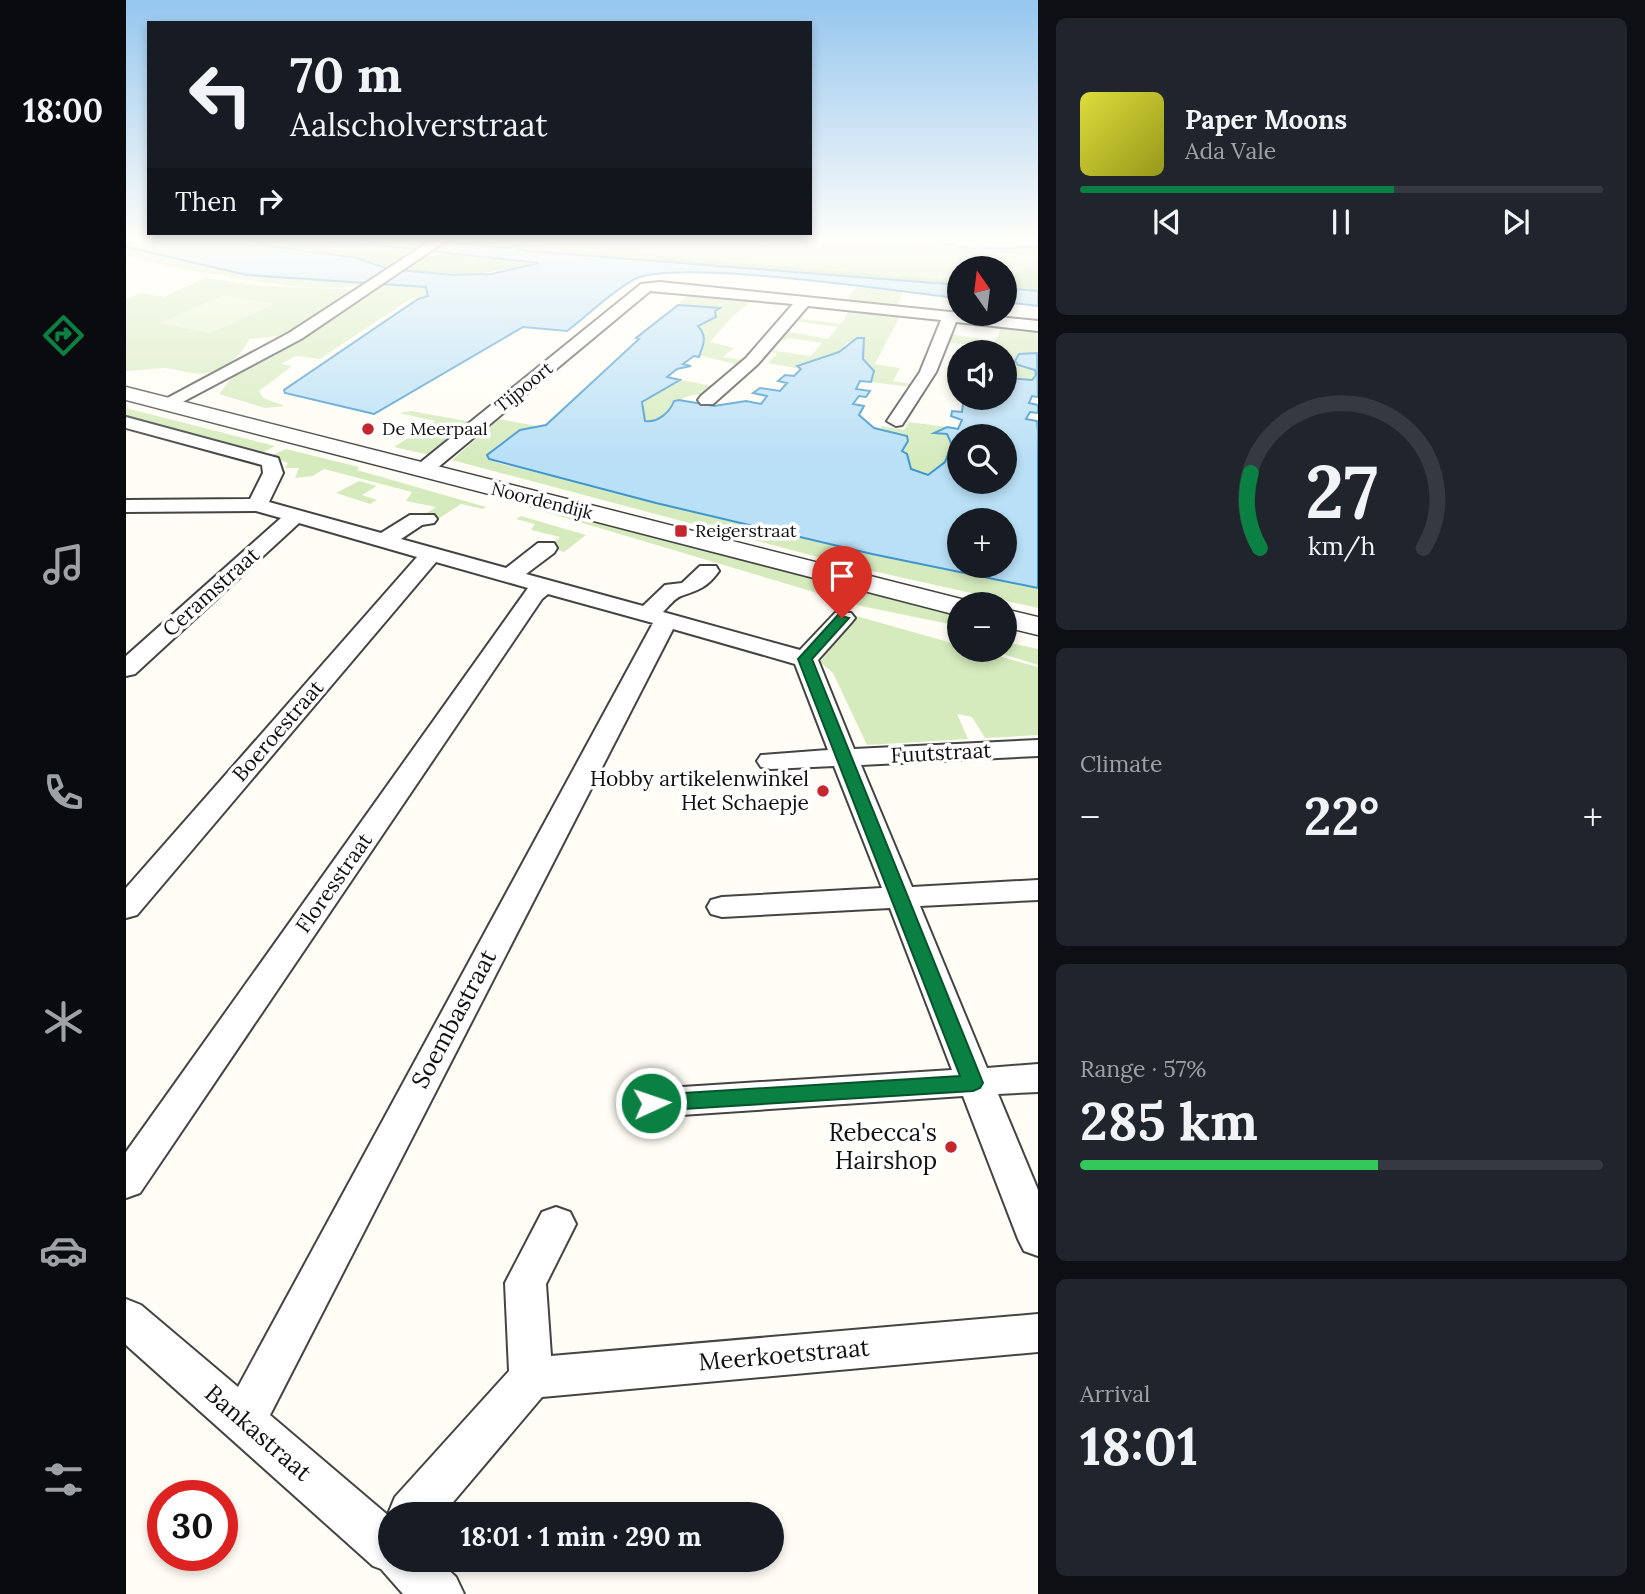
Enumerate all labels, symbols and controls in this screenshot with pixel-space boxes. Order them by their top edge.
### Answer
text: 70 m [290,43,402,105]
icon: left [175,49,266,140]
text: 18:00 [23,90,103,131]
text: Paper Moons [1185,103,1347,136]
text: Aalscholverstraat [290,104,548,145]
text: Ada Vale [1185,136,1276,165]
icon: right [251,182,289,220]
text: Then [175,185,237,218]
icon: previous [1148,203,1186,241]
icon: pause [1322,203,1360,241]
icon: next [1497,203,1535,241]
north arrow [947,256,1017,326]
map controls [947,256,1017,662]
icon: directions [39,311,88,360]
button: sound [947,340,1017,410]
street label: Tijpoort [490,356,557,417]
place label: De Meerpaal [382,417,488,440]
marker: De Meerpaal [360,421,376,437]
button: search [947,424,1017,494]
text: 27 [1305,445,1378,538]
street label: Noordendijk [489,477,596,524]
button: + [947,508,1017,578]
place label: Reigerstraat [695,519,797,542]
marker: Reigerstraat [673,523,689,539]
text: km/h [1308,530,1375,562]
icon: music [39,540,88,589]
street label: Ceramstraat [157,541,265,642]
pin [812,546,872,618]
icon: arrive [823,557,861,595]
button: − [947,592,1017,662]
street label: Boeroestraat [226,674,330,787]
street label: Fuutstraat [890,736,993,769]
text: Climate [1080,749,1162,778]
place label: Hobby artikelenwinkel Het Schaepje [590,765,809,816]
icon: phone [39,768,88,817]
marker: Hobby artikelenwinkel Het Schaepje [815,783,831,799]
text: 22° [1304,783,1379,849]
text: − [1080,793,1100,841]
text: + [1583,793,1603,841]
street label: Floresstraat [289,827,378,938]
street label: Soembastraat [404,943,503,1094]
icon: climate [39,997,88,1046]
text: Range · 57% [1080,1054,1206,1083]
position arrow [614,1066,688,1140]
text: 285 km [1080,1088,1258,1154]
place label: Rebecca's Hairshop [829,1117,937,1176]
marker: Rebecca's Hairshop [943,1139,959,1155]
icon: car [39,1226,88,1275]
street label: Meerkoetstraat [697,1332,871,1377]
street label: Bankastraat [198,1378,319,1488]
text: Arrival [1080,1379,1150,1408]
text: 18:01 [1080,1413,1198,1479]
icon: filters [39,1455,88,1504]
speed limit sign: 30 [147,1480,238,1571]
text: 18:01 · 1 min · 290 m [461,1520,701,1553]

